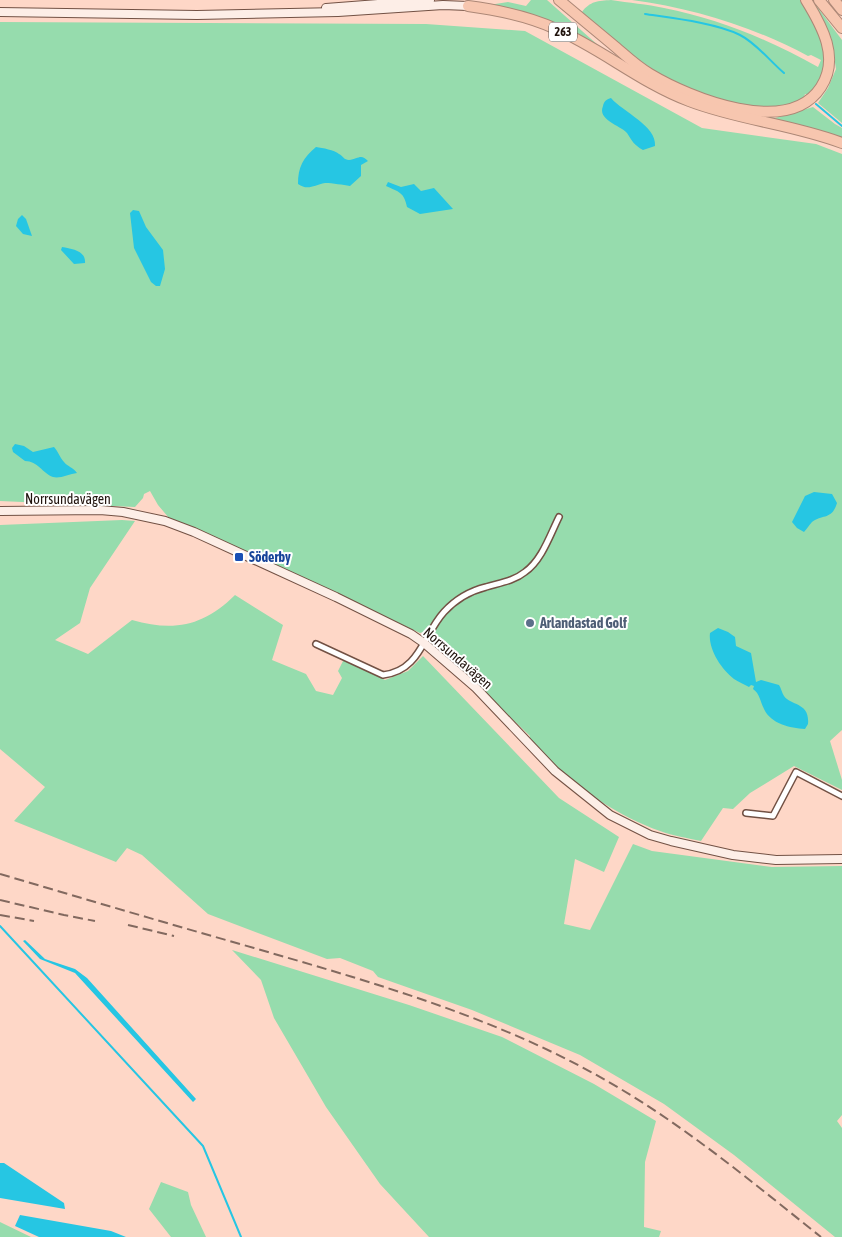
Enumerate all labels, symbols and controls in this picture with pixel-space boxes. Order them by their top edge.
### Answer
road number: 263 [549,22,577,42]
street label: Norrsundavägen [25,491,111,507]
place label: Söderby [249,549,291,565]
marker: Söderby [233,551,245,563]
place label: Arlandastad Golf [539,615,627,631]
marker: Arlandastad Golf [524,617,536,629]
street label: Norrsundavägen [420,624,496,692]

